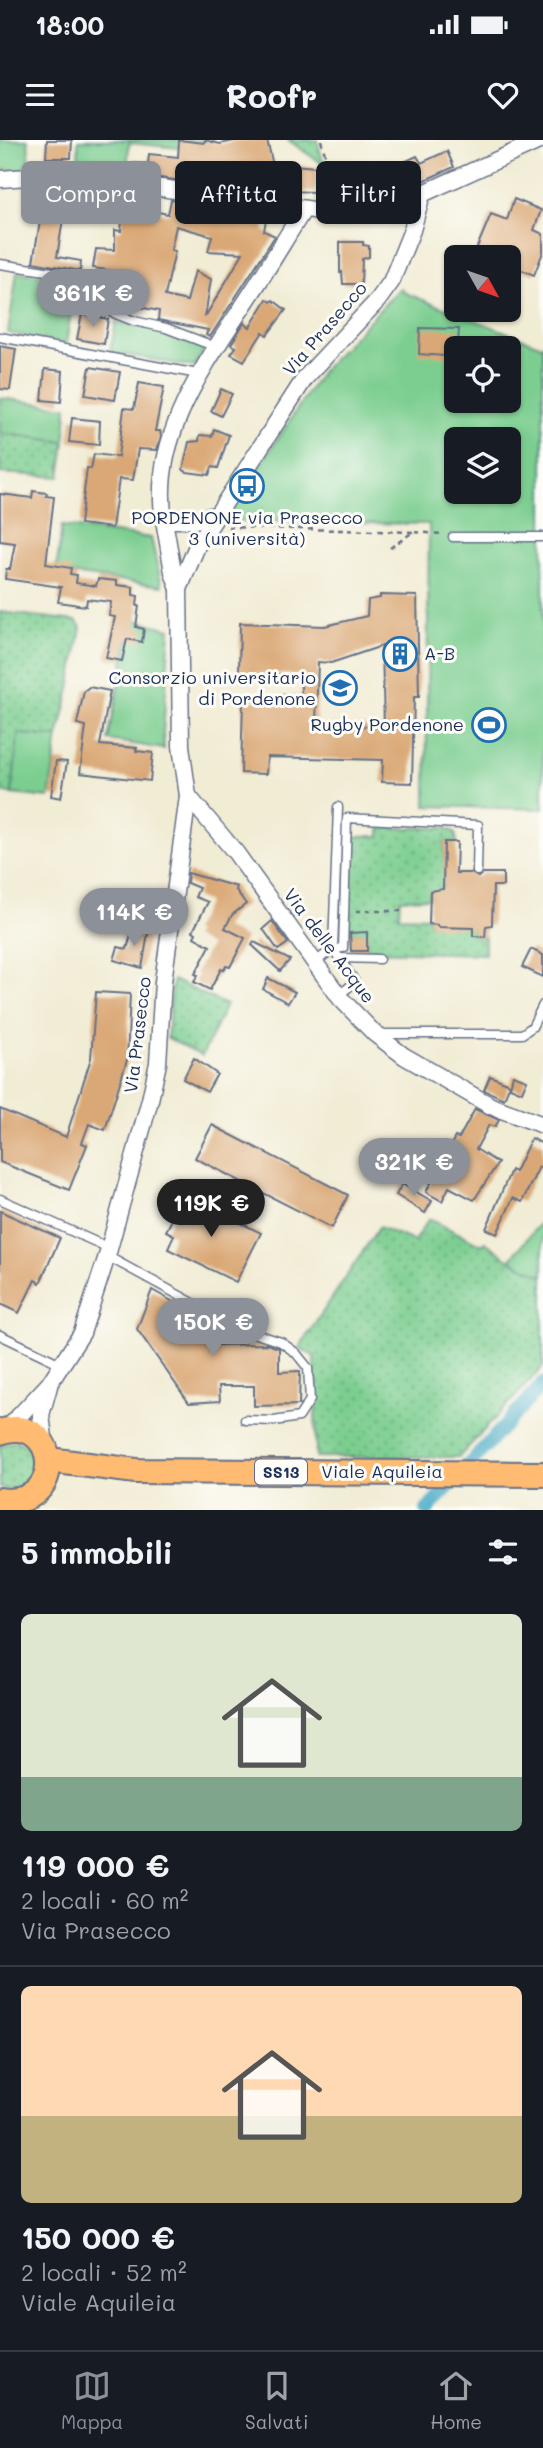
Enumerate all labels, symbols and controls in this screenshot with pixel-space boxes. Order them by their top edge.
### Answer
text: 18:00 [35,8,104,42]
text: Roofr [226,74,317,116]
icon: menu [21,76,59,114]
icon: heart [484,76,522,114]
chip: Compra [21,161,161,224]
chip: Affitta [175,161,302,224]
chip: Filtri [316,161,421,224]
north arrow [444,245,522,322]
map controls [444,245,521,504]
pin: 361K € [36,270,150,329]
street label: Via Prasecco [277,276,372,380]
text: 361K € [53,277,133,307]
button: locate [444,336,521,413]
button: layers [444,427,521,504]
bus stop icon: PORDENONE via Prasecco 3 (università) [228,467,266,505]
place label: PORDENONE via Prasecco 3 (università) [131,505,363,550]
building icon: A-B [381,635,419,673]
place label: A-B [424,641,455,665]
place label: Consorzio universitario di Pordenone [108,665,316,710]
school or university icon: Consorzio universitario di Pordenone [321,669,359,707]
sports icon: Rugby Pordenone [470,706,508,744]
place label: Rugby Pordenone [311,712,464,736]
street label: Via delle Acque [279,883,381,1008]
pin: 114K € [77,888,191,948]
text: 114K € [95,896,173,926]
street label: Via Prasecco [118,975,156,1094]
pin: 321K € [357,1138,471,1198]
text: 321K € [375,1146,453,1176]
pin: 119K € [154,1180,268,1239]
text: 119K € [173,1187,249,1217]
pin: 150K € [156,1298,270,1358]
text: 150K € [173,1306,253,1336]
street label: Viale Aquileia [321,1459,443,1483]
road number: SS13 [255,1460,307,1484]
text: 5 immobili [21,1532,173,1572]
icon: filters [484,1533,522,1571]
icon: home [209,1660,335,1786]
text: 119 000 € [21,1845,169,1885]
text: 2 locali · 60 m² [21,1885,188,1915]
text: Via Prasecco [21,1915,171,1945]
icon: home [209,2032,335,2158]
text: 150 000 € [21,2217,175,2257]
text: 2 locali · 52 m² [21,2257,187,2287]
text: Viale Aquileia [21,2287,176,2317]
tab: Mappa [61,2367,123,2434]
tab: Salvati [245,2367,308,2434]
tab: Home [430,2367,482,2434]

